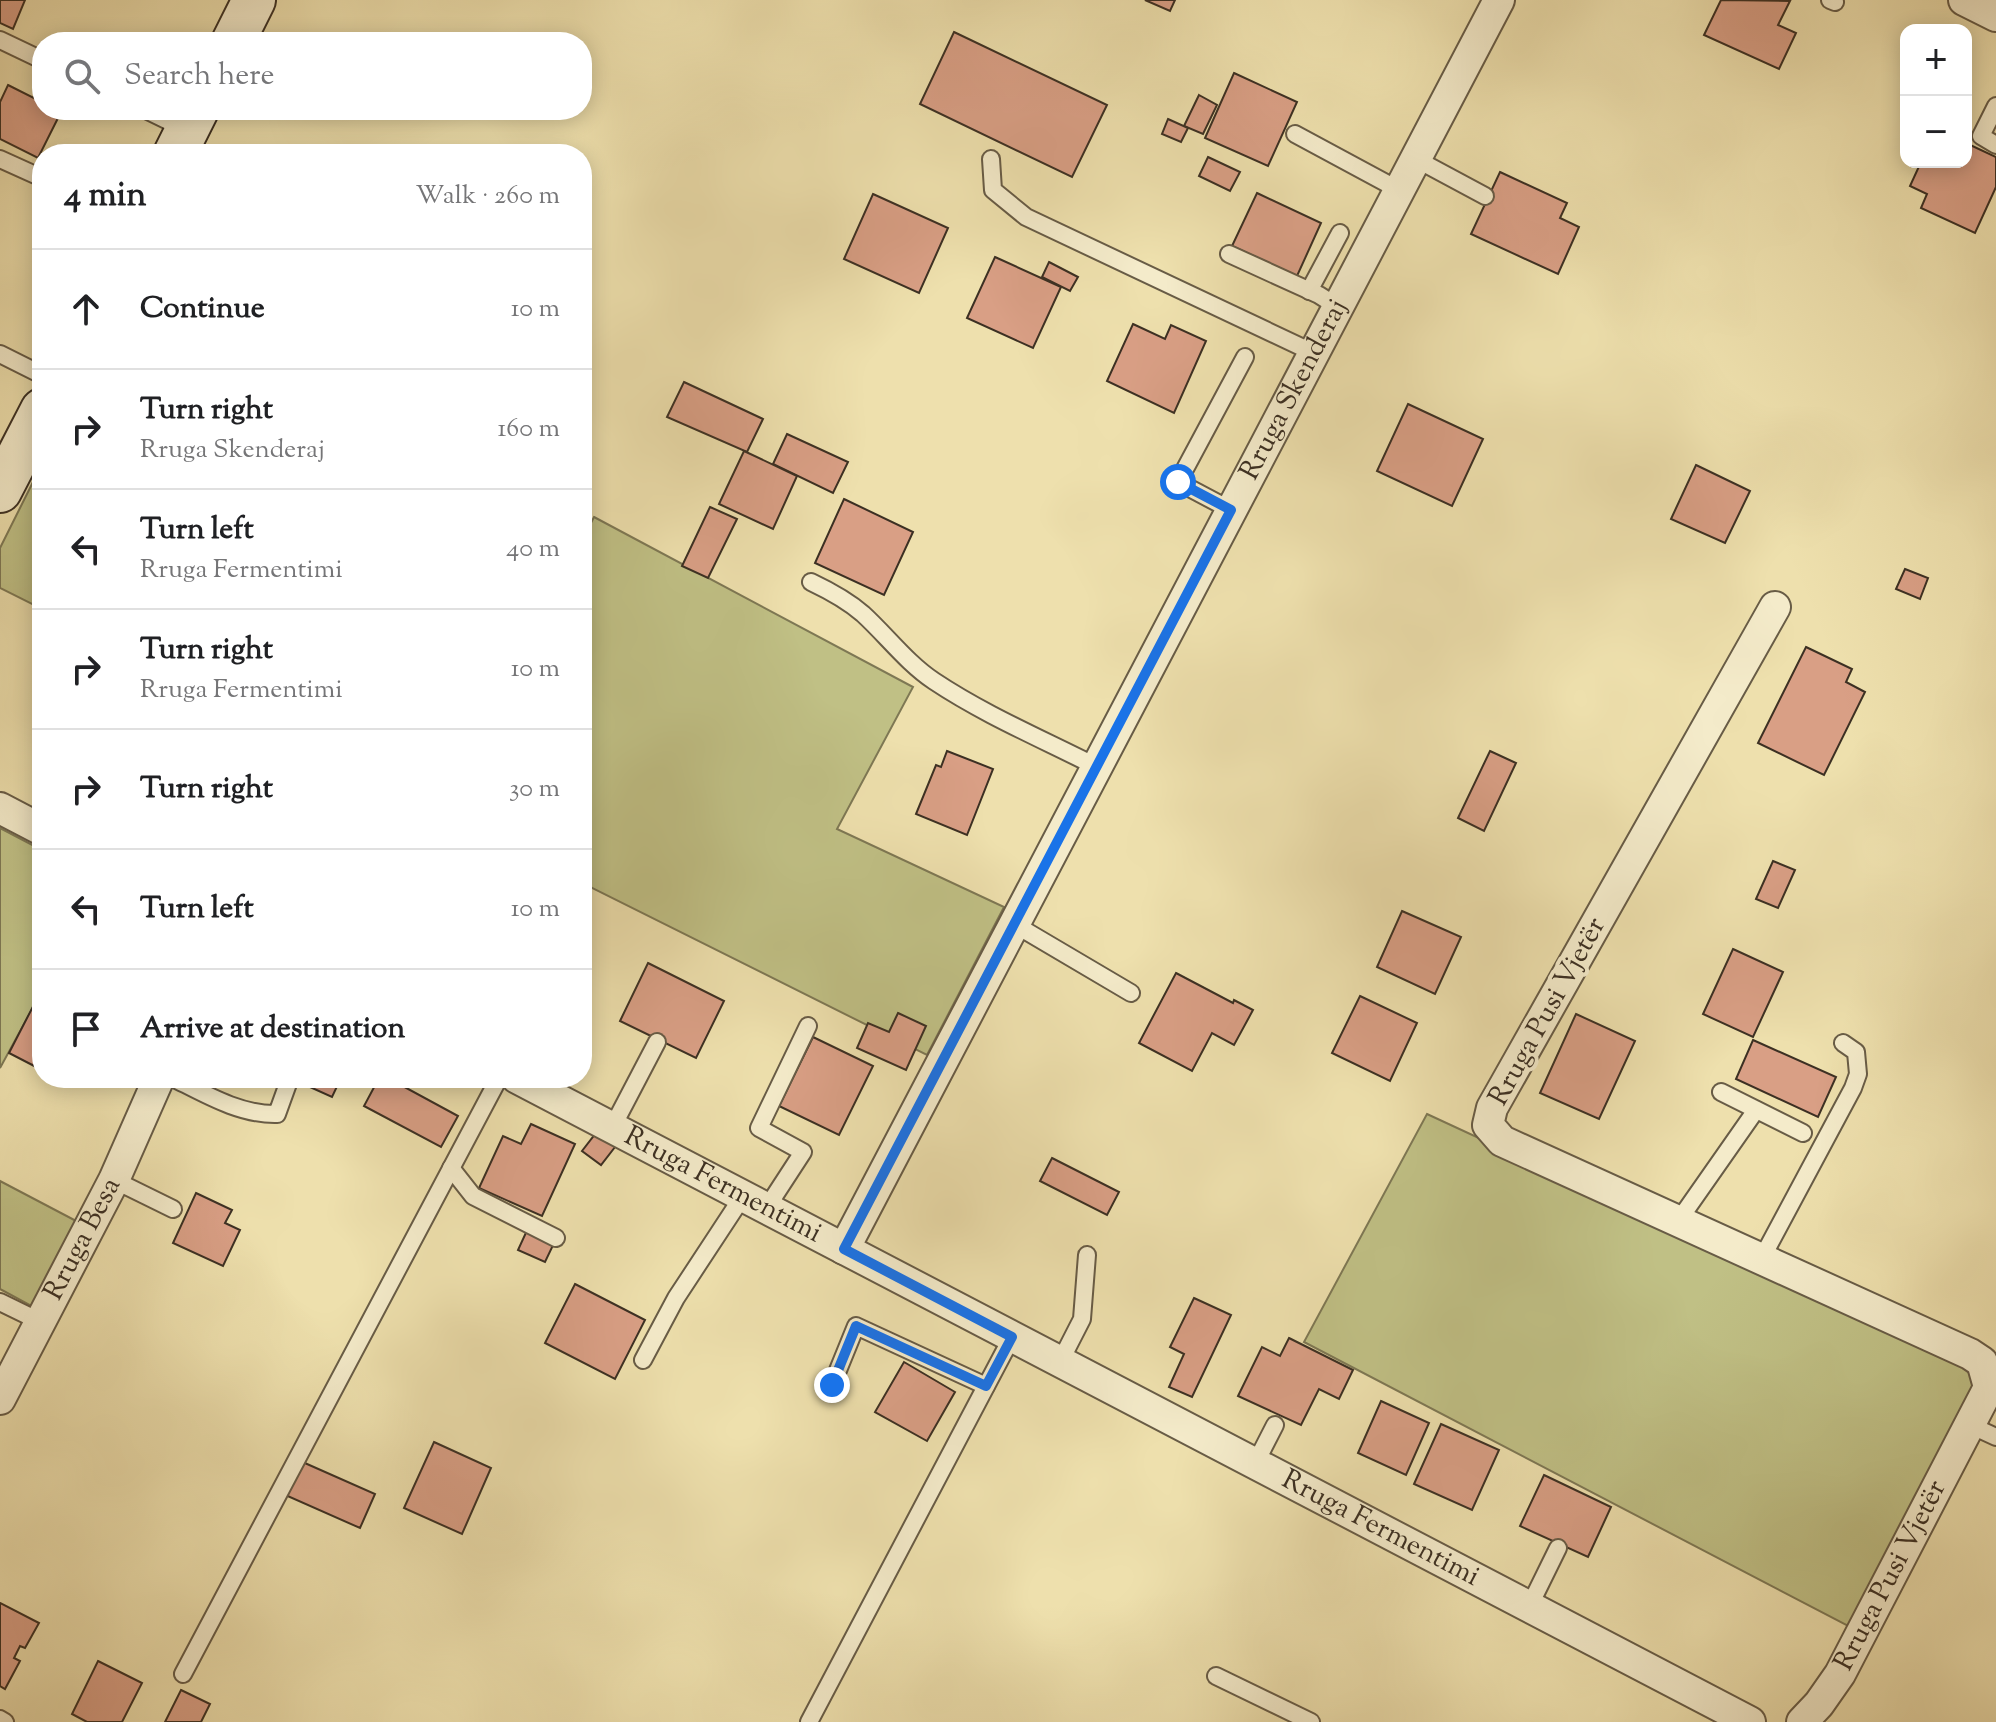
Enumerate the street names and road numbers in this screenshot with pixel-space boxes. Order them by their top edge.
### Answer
street label: Rruga Skenderaj [1231,292,1358,487]
street label: Rruga Pusi Vjetër [1480,910,1617,1114]
street label: Rruga Fermentimi [617,1117,829,1254]
street label: Rruga Besa [35,1171,132,1308]
street label: Rruga Fermentimi [1274,1461,1486,1597]
street label: Rruga Pusi Vjetër [1825,1473,1957,1678]

